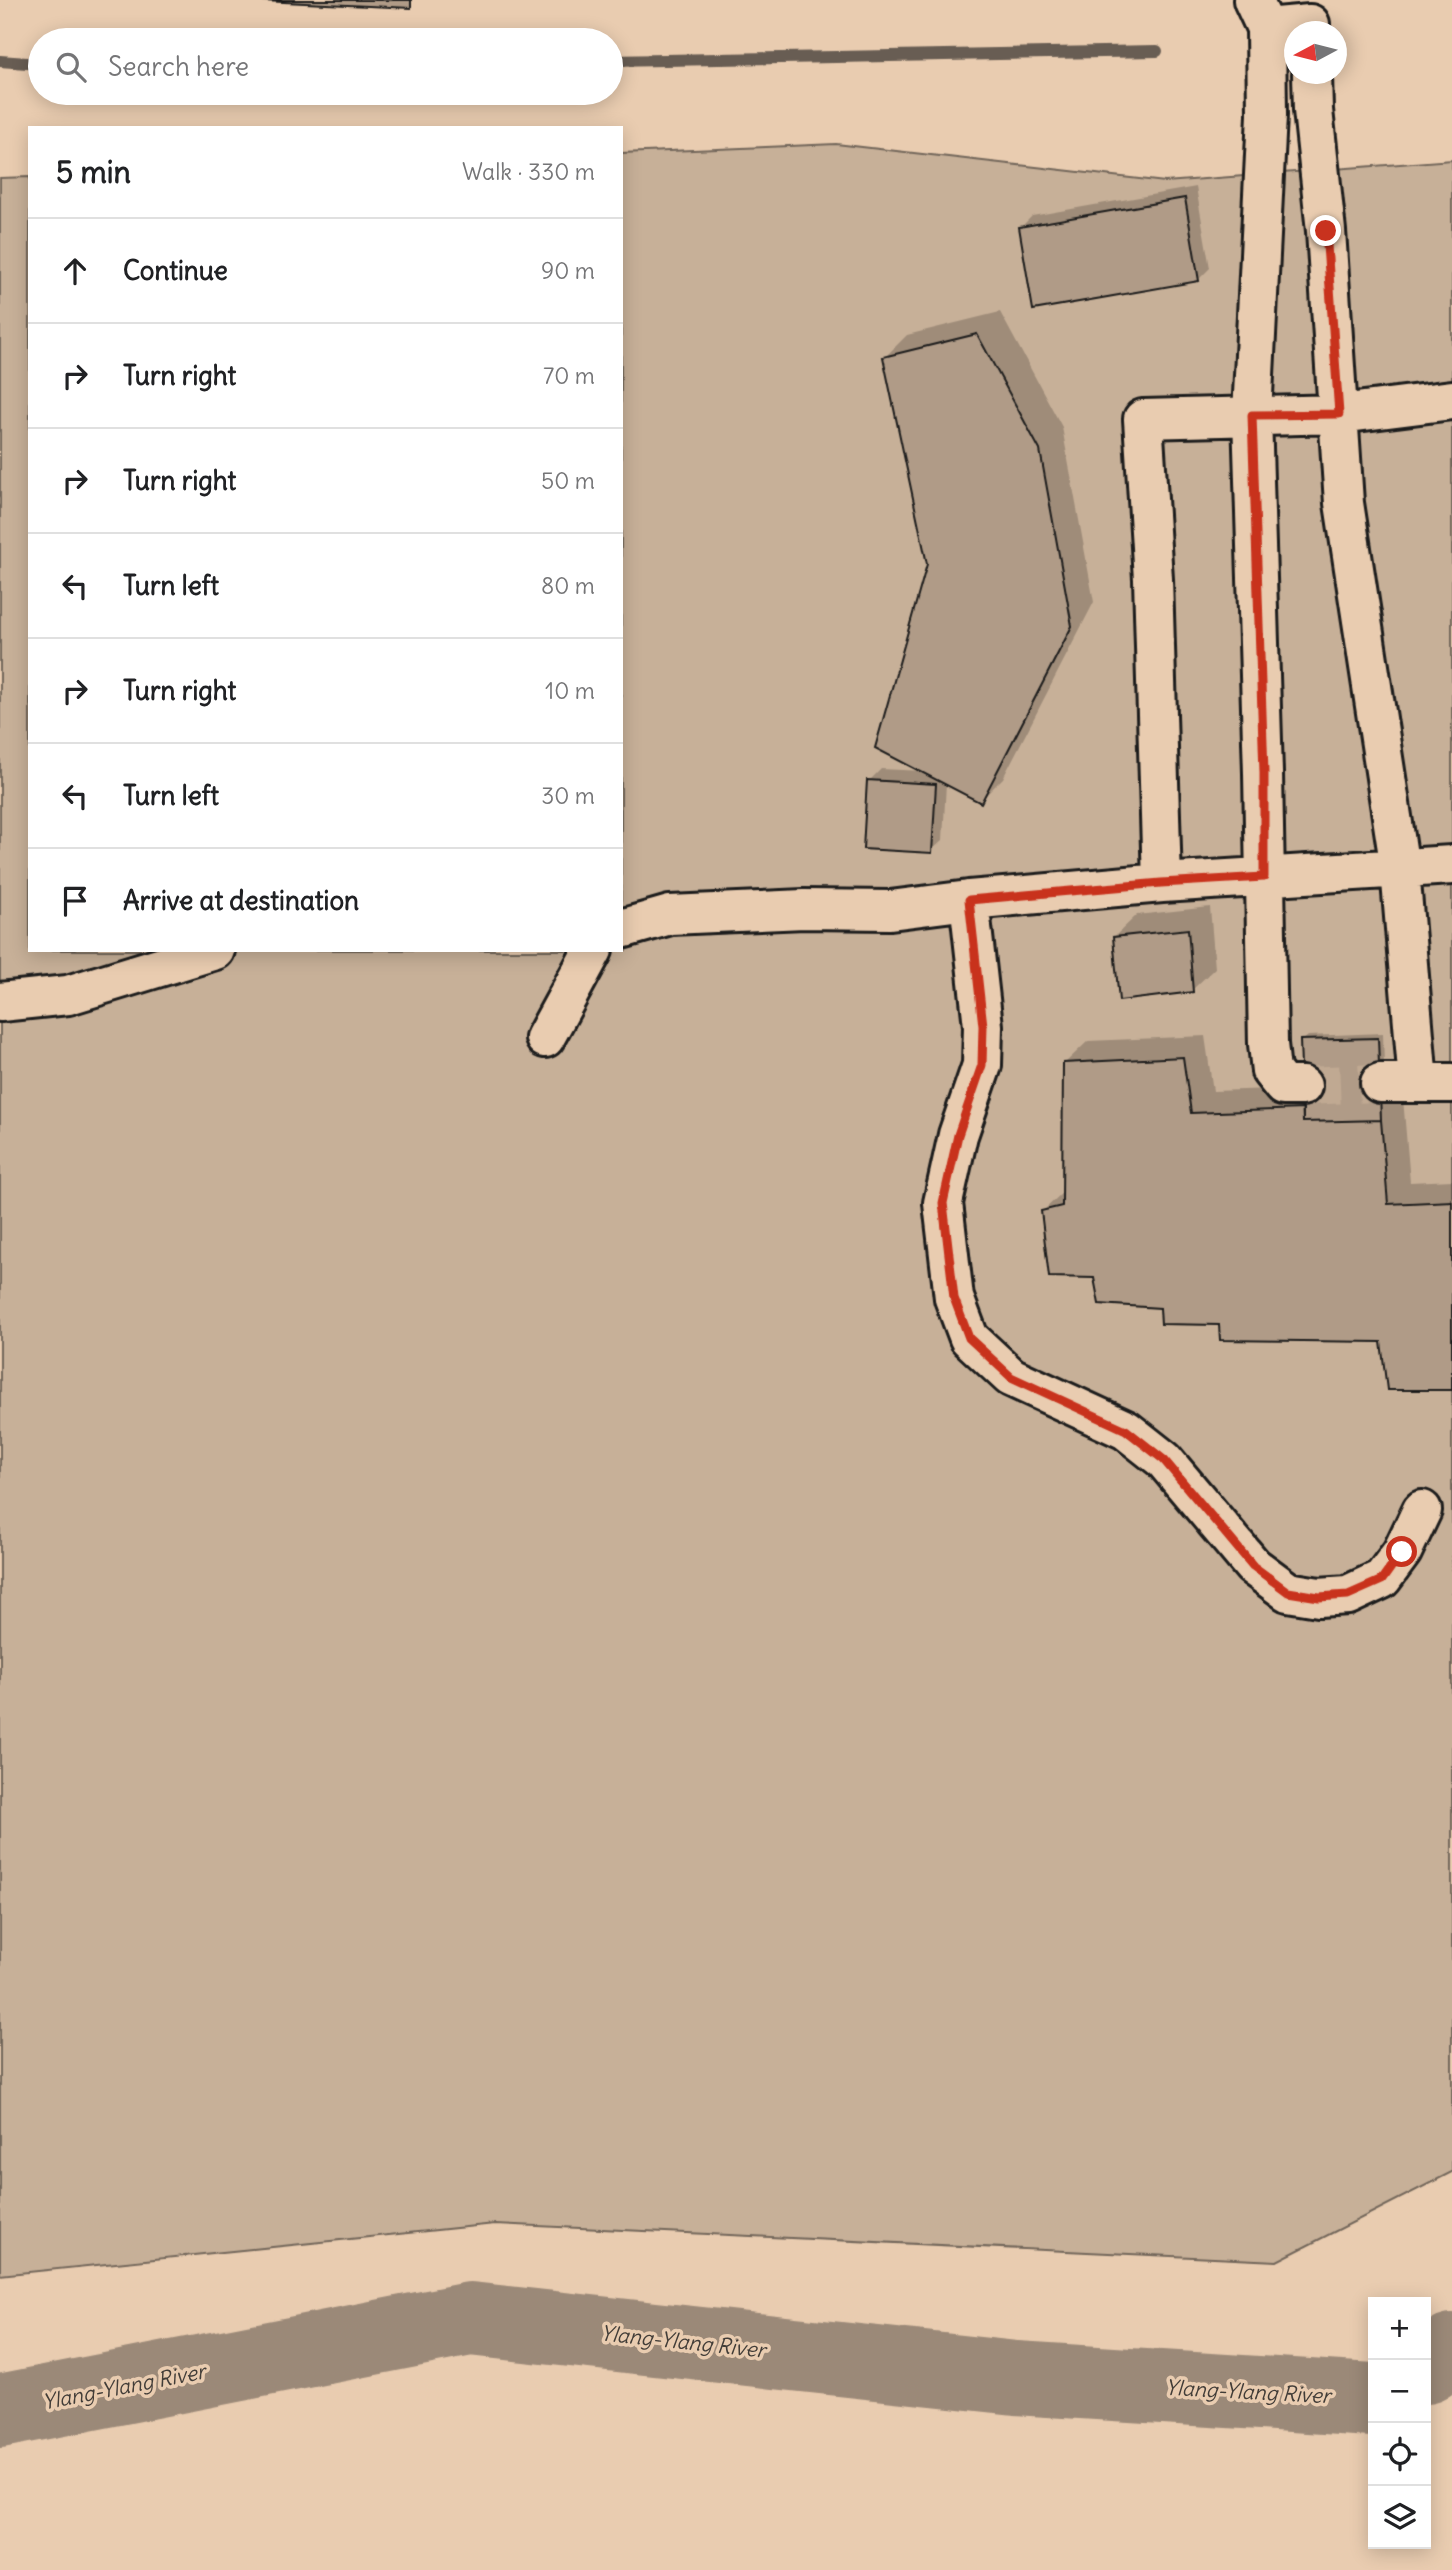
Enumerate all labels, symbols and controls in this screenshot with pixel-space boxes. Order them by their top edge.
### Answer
north arrow [1284,21,1347,84]
search box [28,28,623,105]
icon: search [52,48,90,86]
text: Search here [108,50,249,83]
text: 5 min [56,153,131,191]
text: Walk · 330 m [462,157,595,186]
route end [1310,215,1341,246]
icon: ahead [56,252,94,290]
text: Continue [123,254,228,287]
text: 90 m [541,256,595,285]
icon: right [56,357,94,395]
text: Turn right [123,359,236,392]
text: 70 m [543,361,595,390]
icon: right [56,462,94,500]
text: Turn right [123,464,236,497]
text: 50 m [541,466,595,495]
icon: left [56,567,94,605]
text: Turn left [123,569,219,602]
text: 80 m [541,571,595,600]
icon: right [56,672,94,710]
text: Turn right [123,674,236,707]
text: 10 m [545,676,595,705]
icon: left [56,777,94,815]
text: Turn left [123,779,219,812]
text: 30 m [541,781,595,810]
icon: arrive [56,882,94,920]
text: Arrive at destination [123,884,359,917]
route start [1386,1536,1417,1567]
map controls [1368,2297,1431,2549]
button: + [1368,2297,1431,2360]
water label: Ylang-Ylang River [599,2319,769,2364]
water label: Ylang-Ylang River [40,2357,210,2416]
button: − [1368,2360,1431,2423]
water label: Ylang-Ylang River [1165,2374,1334,2409]
button: locate [1368,2423,1431,2486]
button: layers [1368,2486,1431,2549]

